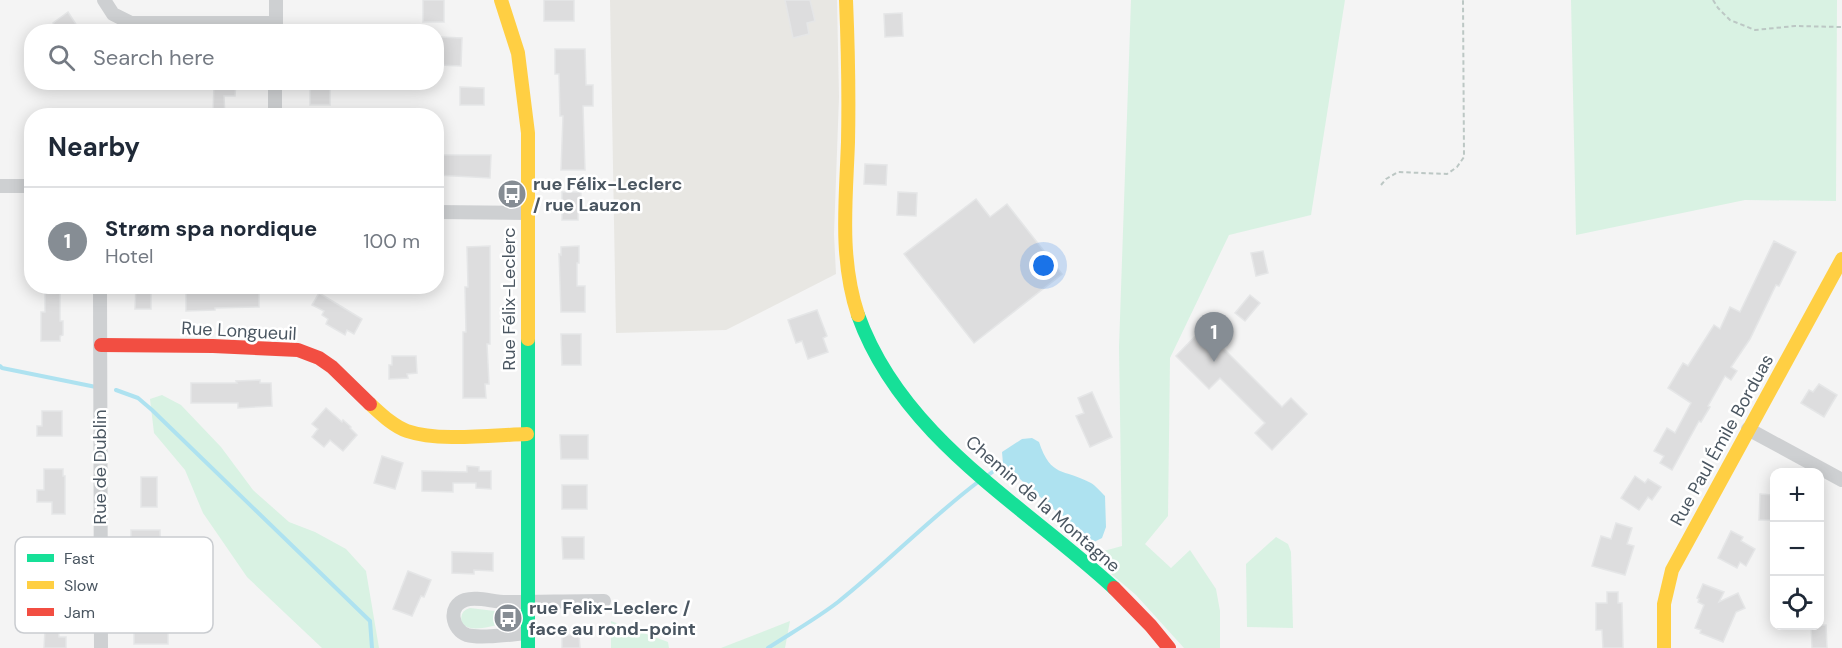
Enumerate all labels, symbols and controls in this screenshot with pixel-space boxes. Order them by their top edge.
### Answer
search box [24,24,444,90]
icon: search [45,41,78,74]
text: Search here [93,43,214,72]
text: Nearby [48,130,140,164]
place label: rue Félix-Leclerc / rue Lauzon [533,172,683,217]
bus stop icon: rue Félix-Leclerc / rue Lauzon [496,178,528,210]
text: Strøm spa nordique [105,214,317,243]
text: 1 [64,228,71,254]
text: 100 m [363,228,420,254]
street label: Rue Félix-Leclerc [497,228,521,370]
text: Hotel [105,243,153,269]
your location [1029,251,1058,280]
pin: 1 [1194,312,1234,362]
street label: Rue Longueuil [181,316,297,346]
street label: Rue Paul Émile Borduas [1665,350,1779,530]
street label: Rue de Dublin [88,410,112,524]
street label: Chemin de la Montagne [961,430,1125,578]
map controls [1770,468,1824,630]
button: + [1770,468,1824,522]
button: − [1770,522,1824,576]
legend [15,537,213,633]
text: Fast [64,548,95,569]
text: Slow [64,575,98,596]
button: locate [1770,576,1824,630]
place label: rue Felix-Leclerc / face au rond-point [529,596,696,641]
text: Jam [64,602,95,623]
bus stop icon: rue Felix-Leclerc / face au rond-point [492,602,524,634]

